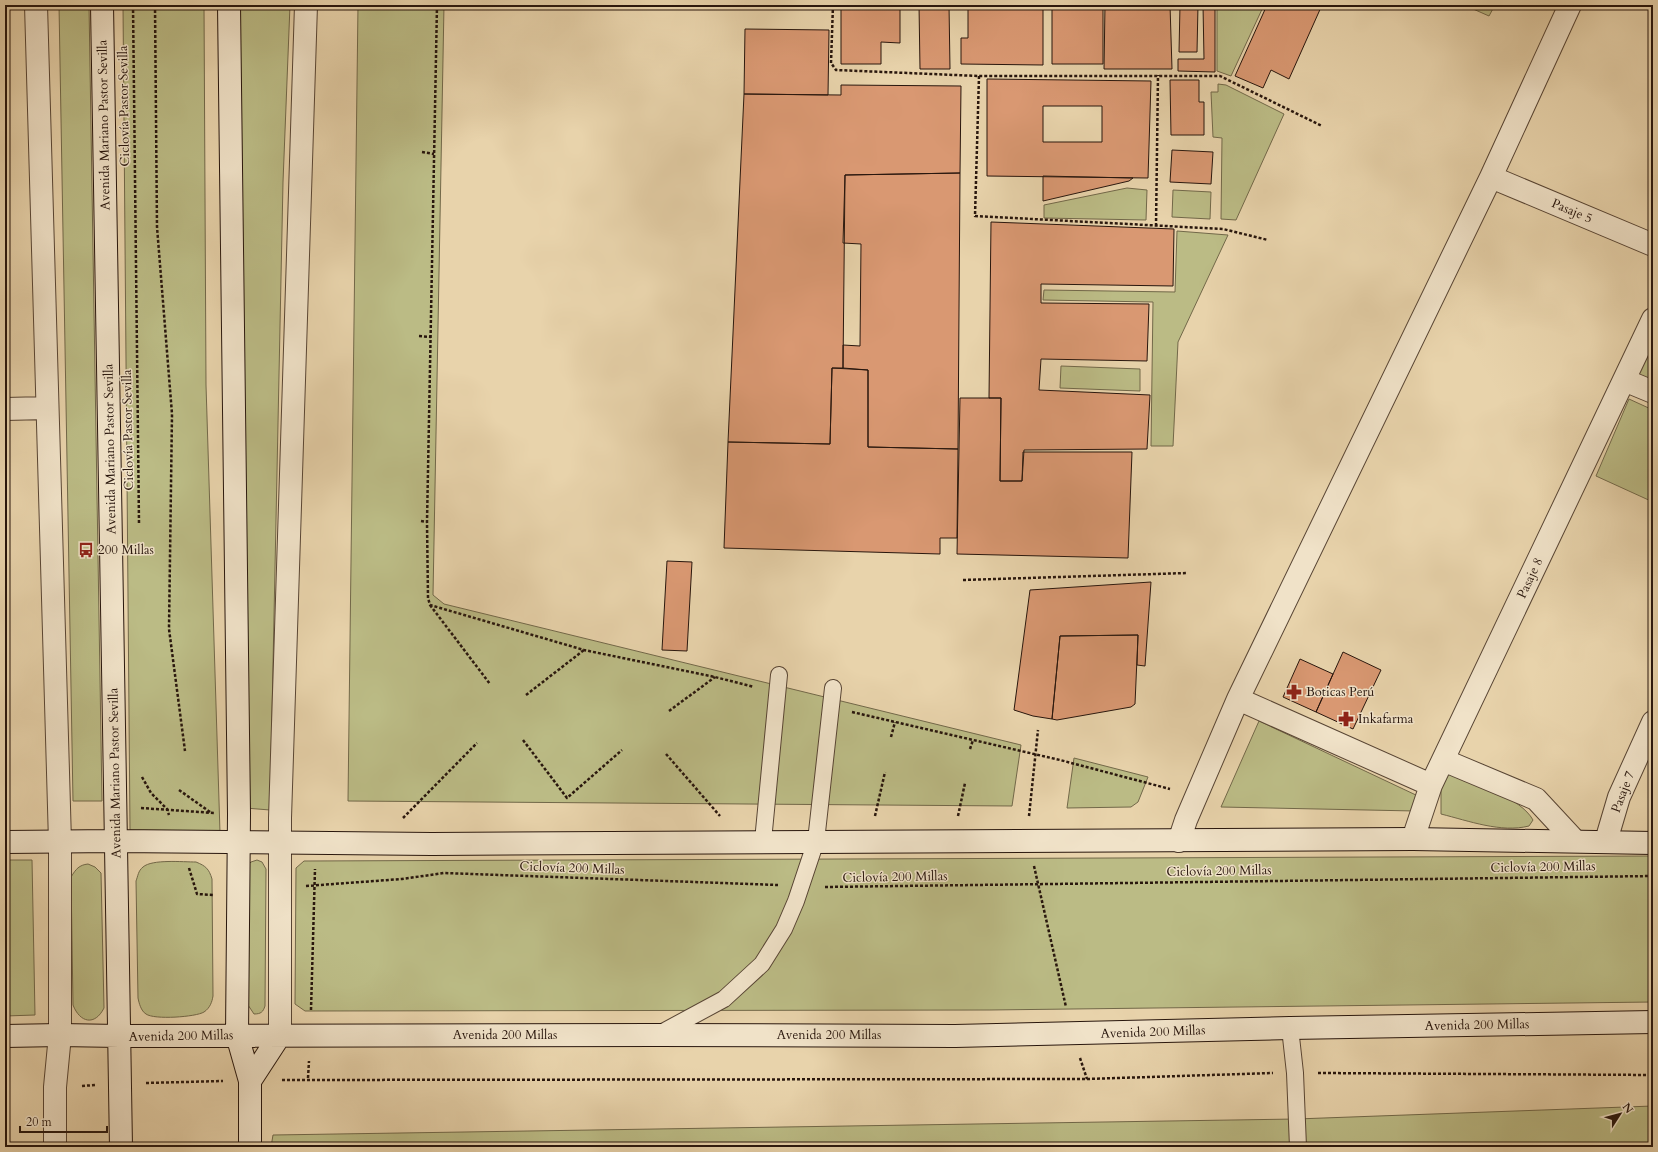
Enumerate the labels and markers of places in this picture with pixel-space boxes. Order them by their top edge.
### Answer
bus stop icon: 200 Millas [77,541,95,559]
place label: 200 Millas [98,541,154,559]
pharmacy icon: Boticas Perú [1285,683,1303,701]
place label: Boticas Perú [1306,683,1374,701]
pharmacy icon: Inkafarma [1337,710,1355,728]
place label: Inkafarma [1358,710,1414,728]

